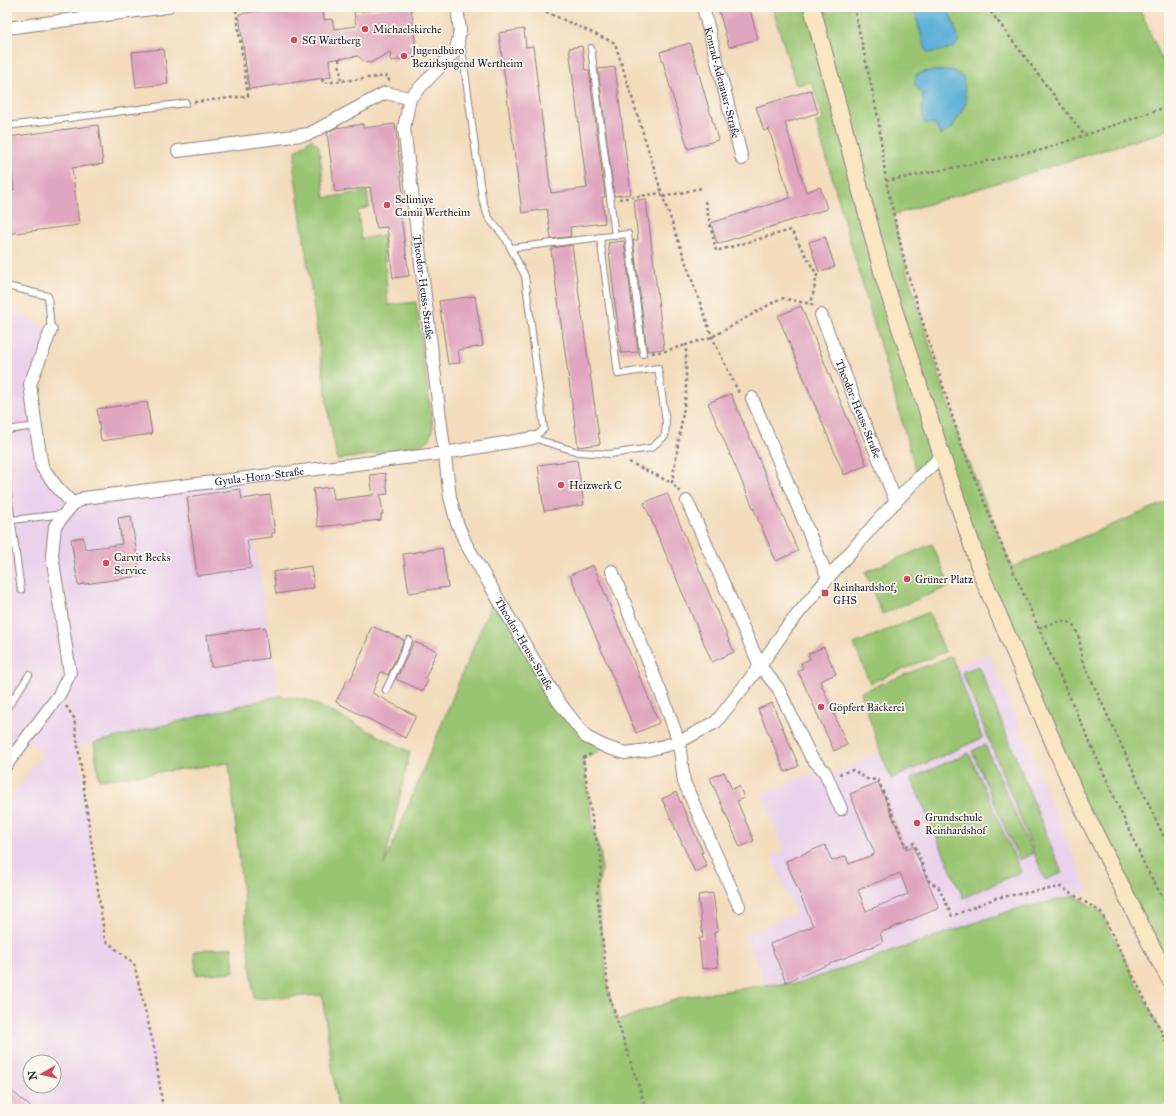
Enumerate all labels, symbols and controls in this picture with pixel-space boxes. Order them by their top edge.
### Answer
place label: Michaelskirche [373,23,442,36]
marker: Michaelskirche [360,24,370,34]
street label: Konrad-Adenauer-Straße [702,25,743,140]
place label: SG Wartberg [302,34,361,47]
marker: SG Wartberg [289,35,299,45]
place label: Jugendbüro Bezirksjugend Wertheim [411,44,523,70]
marker: Jugendbüro Bezirksjugend Wertheim [399,51,409,61]
place label: Selimiye Camii Wertheim [395,193,471,219]
marker: Selimiye Camii Wertheim [382,200,392,210]
street label: Theodor-Heuss-Straße [411,234,437,341]
street label: Theodor-Heuss-Straße [833,357,884,460]
street label: Gyula-Horn-Straße [214,464,305,488]
place label: Heizwerk C [569,479,622,492]
marker: Heizwerk C [556,480,566,490]
place label: Carvit Becks Service [114,551,171,577]
marker: Carvit Becks Service [101,558,111,568]
place label: Grüner Platz [915,573,973,586]
marker: Grüner Platz [902,574,912,584]
place label: Reinhardshof, GHS [833,581,897,607]
marker: Reinhardshof, GHS [820,588,830,598]
street label: Theodor-Heuss-Straße [492,595,557,693]
place label: Göpfert Bäckerei [829,701,905,714]
marker: Göpfert Bäckerei [816,702,826,712]
place label: Grundschule Reinhardshof [925,811,988,837]
marker: Grundschule Reinhardshof [912,818,922,828]
north arrow [22,1054,62,1094]
text: N [25,1069,40,1081]

